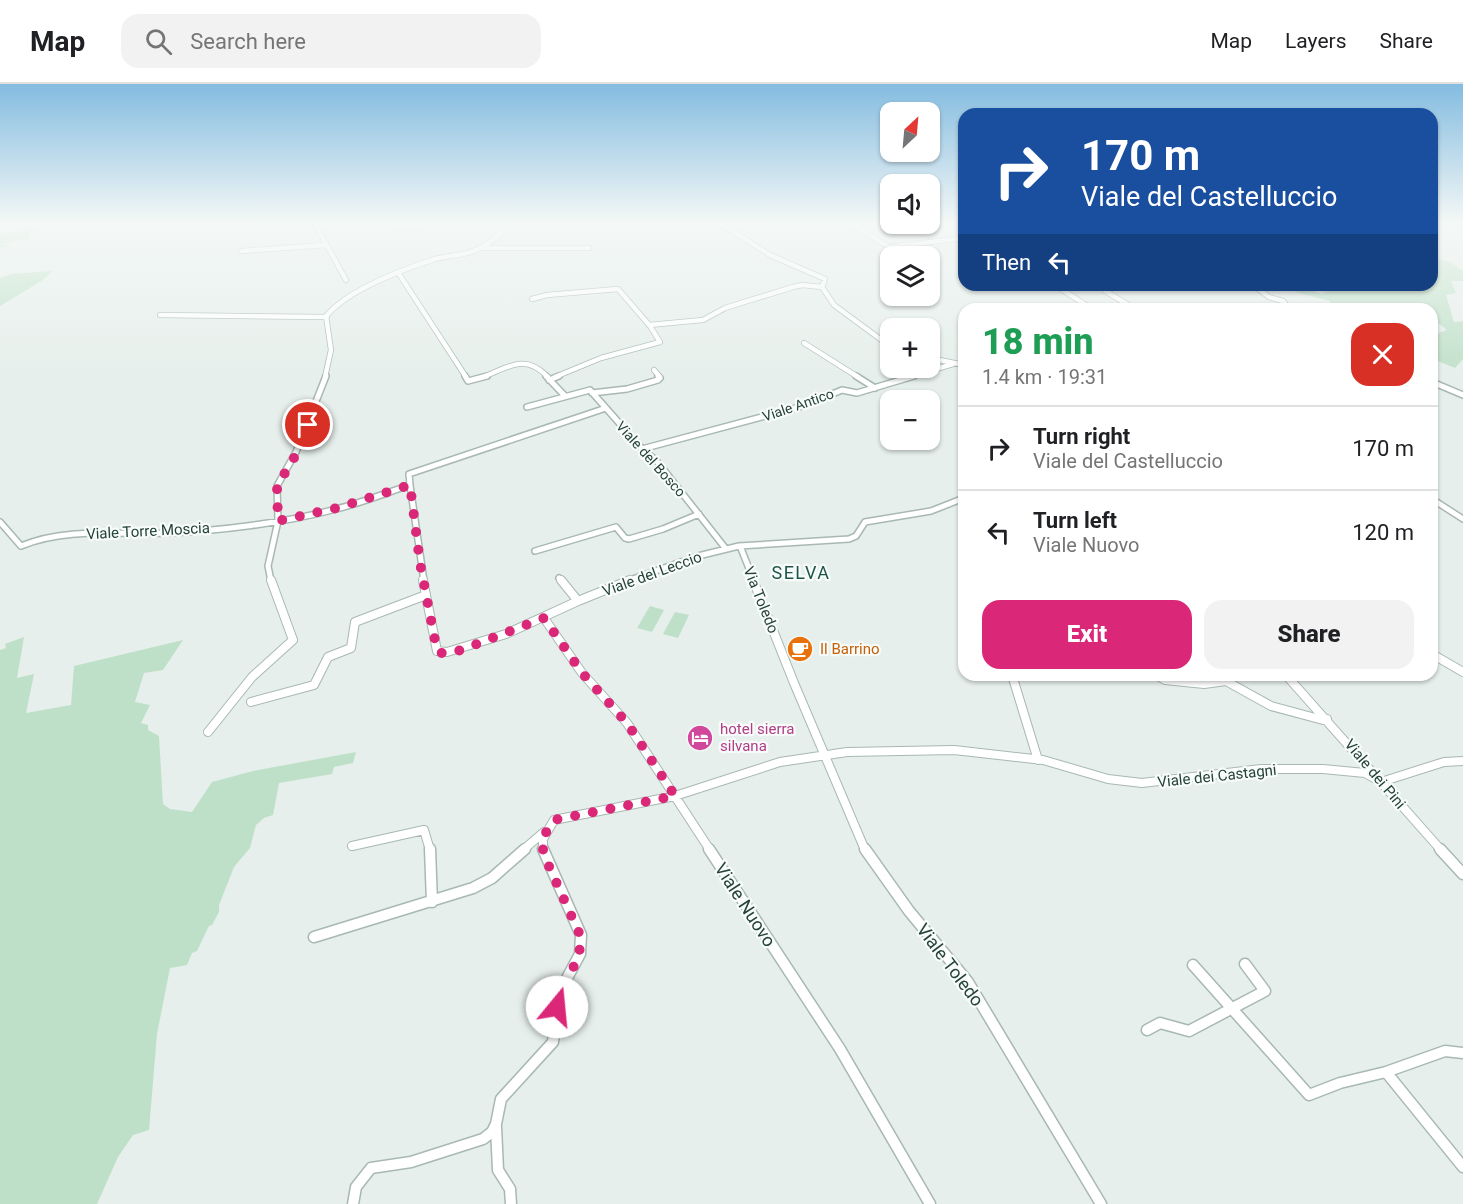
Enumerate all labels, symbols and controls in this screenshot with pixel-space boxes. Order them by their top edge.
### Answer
search box [121,14,541,68]
text: Map [30,25,85,58]
icon: search [142,25,175,58]
text: Search here [190,29,306,54]
text: Map [1210,29,1252,53]
text: Layers [1285,29,1346,53]
text: Share [1379,29,1433,53]
north arrow [880,102,940,162]
map controls [880,102,940,450]
text: 170 m [1081,131,1200,180]
icon: right [982,132,1060,210]
button: sound [880,174,940,234]
text: Viale del Castelluccio [1081,181,1337,213]
button: layers [880,246,940,306]
icon: left [1043,246,1076,279]
text: Then [982,250,1031,275]
button: + [880,318,940,378]
text: 18 min [982,321,1094,363]
button: close [1351,323,1414,386]
text: 1.4 km · 19:31 [982,365,1107,389]
street label: Viale Antico [760,385,836,425]
button: − [880,390,940,450]
pin [282,399,333,450]
icon: arrive [291,408,324,441]
street label: Viale del Bosco [613,418,689,500]
text: Turn right [1033,424,1130,449]
icon: right [982,432,1015,465]
text: 170 m [1352,436,1414,461]
text: Viale del Castelluccio [1033,449,1223,473]
text: Turn left [1033,508,1117,533]
icon: left [982,516,1015,549]
street label: Viale Torre Moscia [86,519,210,543]
text: 120 m [1352,520,1414,545]
text: Viale Nuovo [1033,533,1139,557]
street label: Viale del Leccio [600,548,704,600]
district label: SELVA [771,562,831,583]
street label: Via Toledo [740,564,782,636]
button: Exit [982,600,1192,669]
button: Share [1204,600,1414,669]
cafe icon: Il Barrino [785,634,815,664]
place label: Il Barrino [820,640,880,658]
place label: hotel sierra silvana [720,720,794,755]
hotel icon: hotel sierra silvana [685,723,715,753]
street label: Viale dei Pini [1341,735,1409,813]
street label: Viale dei Castagni [1157,761,1277,791]
street label: Viale Nuovo [711,859,780,951]
street label: Viale Toledo [912,919,988,1010]
position arrow [525,975,589,1039]

